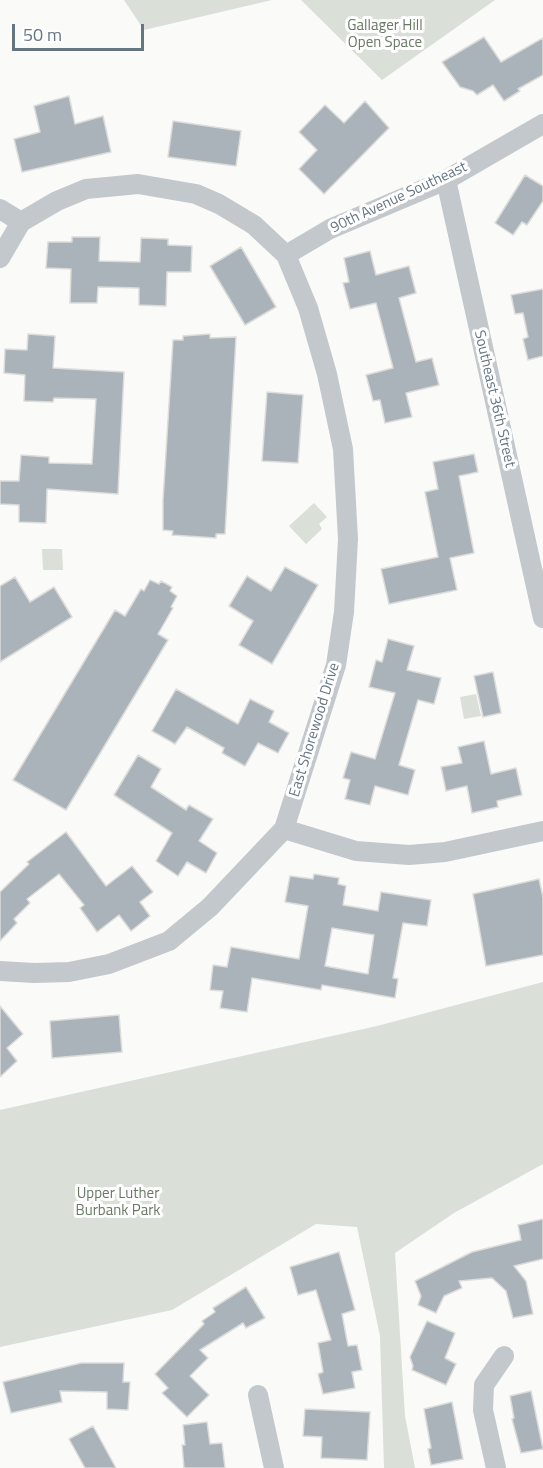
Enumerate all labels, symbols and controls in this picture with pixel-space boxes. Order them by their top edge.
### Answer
scale bar [15,12,147,50]
park label: Gallager Hill Open Space [347,17,423,52]
text: 50 m [23,21,62,48]
street label: 90th Avenue Southeast [328,159,470,237]
street label: Southeast 36th Street [469,329,519,469]
street label: East Shorewood Drive [286,661,344,799]
park label: Upper Luther Burbank Park [75,1185,161,1220]

